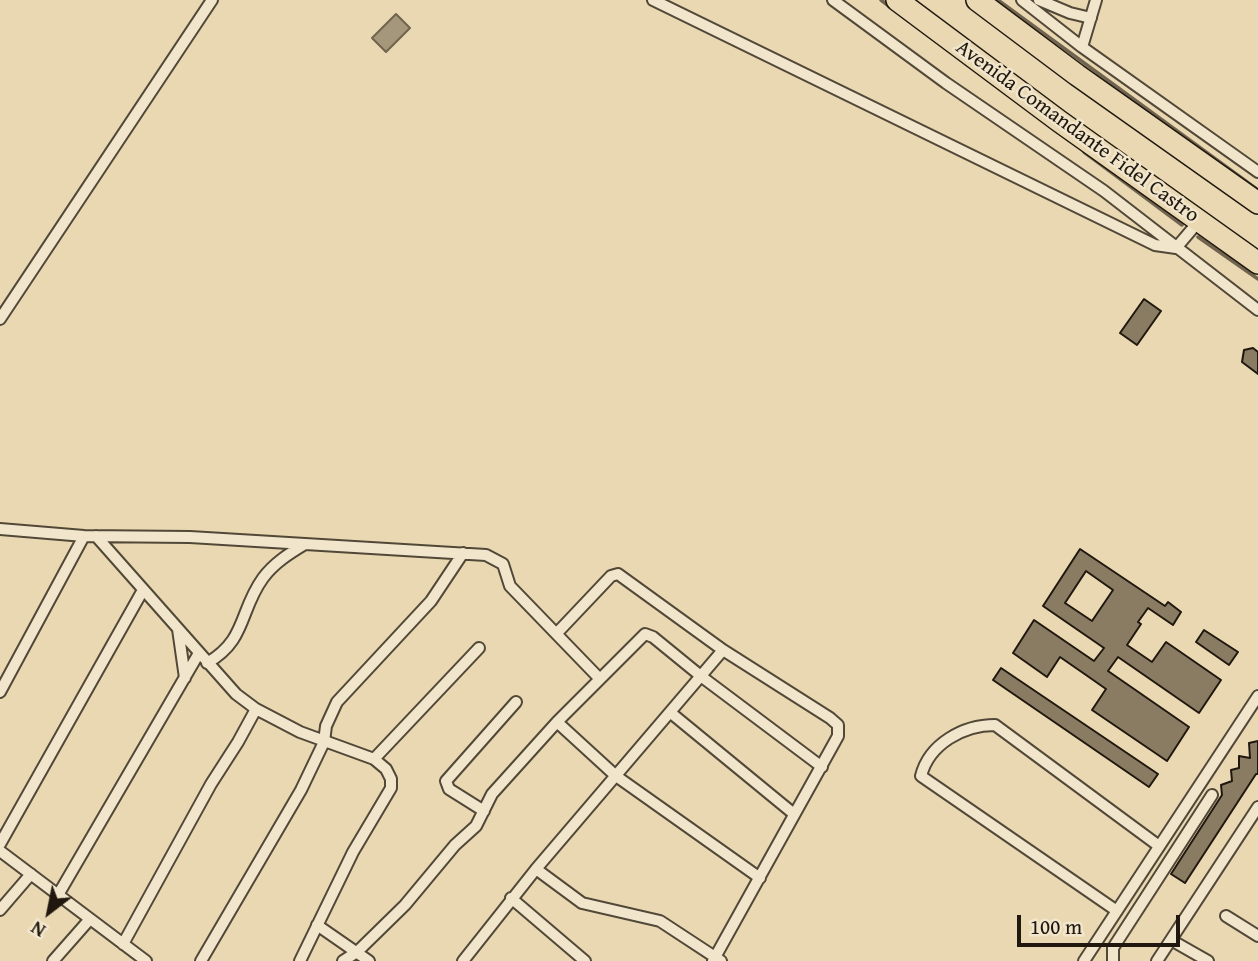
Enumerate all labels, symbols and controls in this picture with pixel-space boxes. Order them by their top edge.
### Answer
street label: Avenida Comandante Fidel Castro [950,35,1204,229]
north arrow [14,877,84,947]
scale bar [1020,902,1183,946]
text: 100 m [1030,911,1082,942]
text: N [25,915,51,945]

